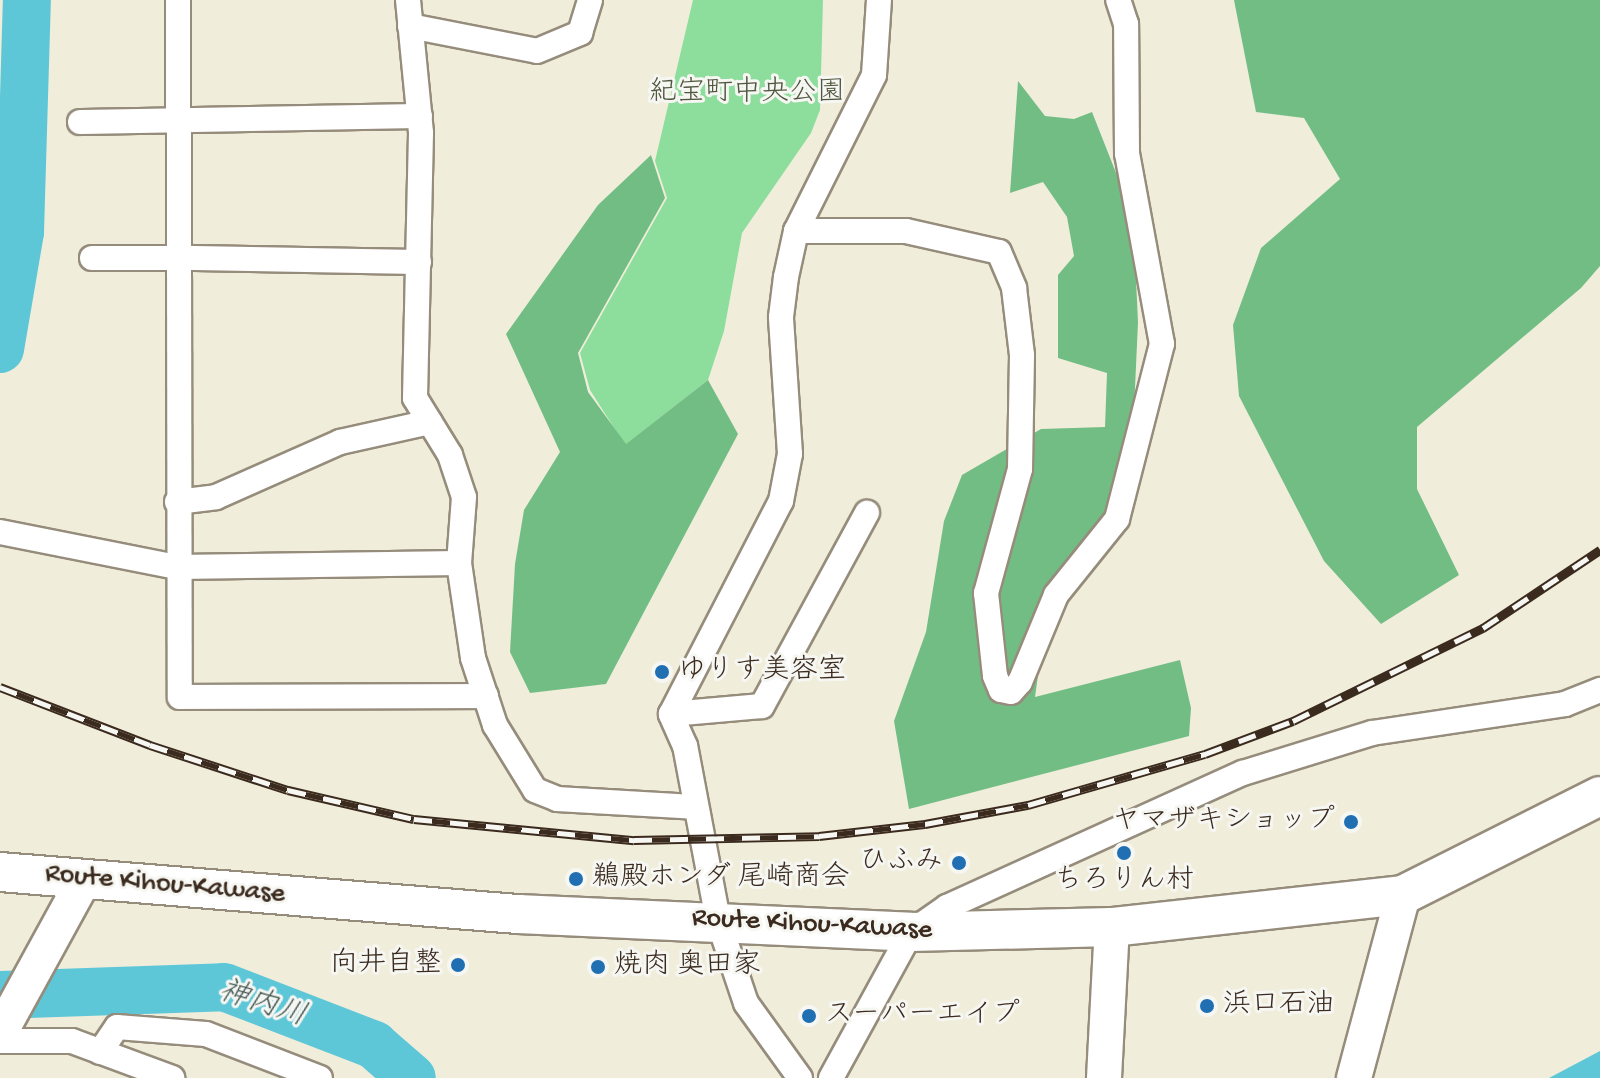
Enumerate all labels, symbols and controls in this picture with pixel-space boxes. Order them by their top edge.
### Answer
park label: 紀宝町中央公園 [649,77,845,111]
place label: ゆりす美容室 [678,655,846,689]
marker: ゆりす美容室 [653,663,671,681]
place label: ヤマザキショップ [1111,805,1335,839]
marker: ヤマザキショップ [1342,813,1360,831]
marker: ちろりん村 [1115,844,1133,862]
place label: ひふみ [859,846,943,880]
marker: ひふみ [950,854,968,872]
street label: Route Kihou-Kawase [44,858,286,912]
place label: 鵜殿ホンダ 尾崎商会 [592,862,851,896]
place label: ちろりん村 [1054,865,1194,899]
marker: 鵜殿ホンダ 尾崎商会 [567,870,585,888]
street label: Route Kihou-Kawase [691,902,933,948]
place label: 向井自整 [330,948,442,982]
place label: 焼肉 奥田家 [614,950,761,984]
marker: 向井自整 [449,956,467,974]
marker: 焼肉 奥田家 [589,958,607,976]
water label: 神内川 [214,975,310,1037]
place label: 浜口石油 [1223,989,1335,1023]
marker: 浜口石油 [1198,997,1216,1015]
place label: スーパーエイプ [825,999,1020,1033]
marker: スーパーエイプ [800,1007,818,1025]

